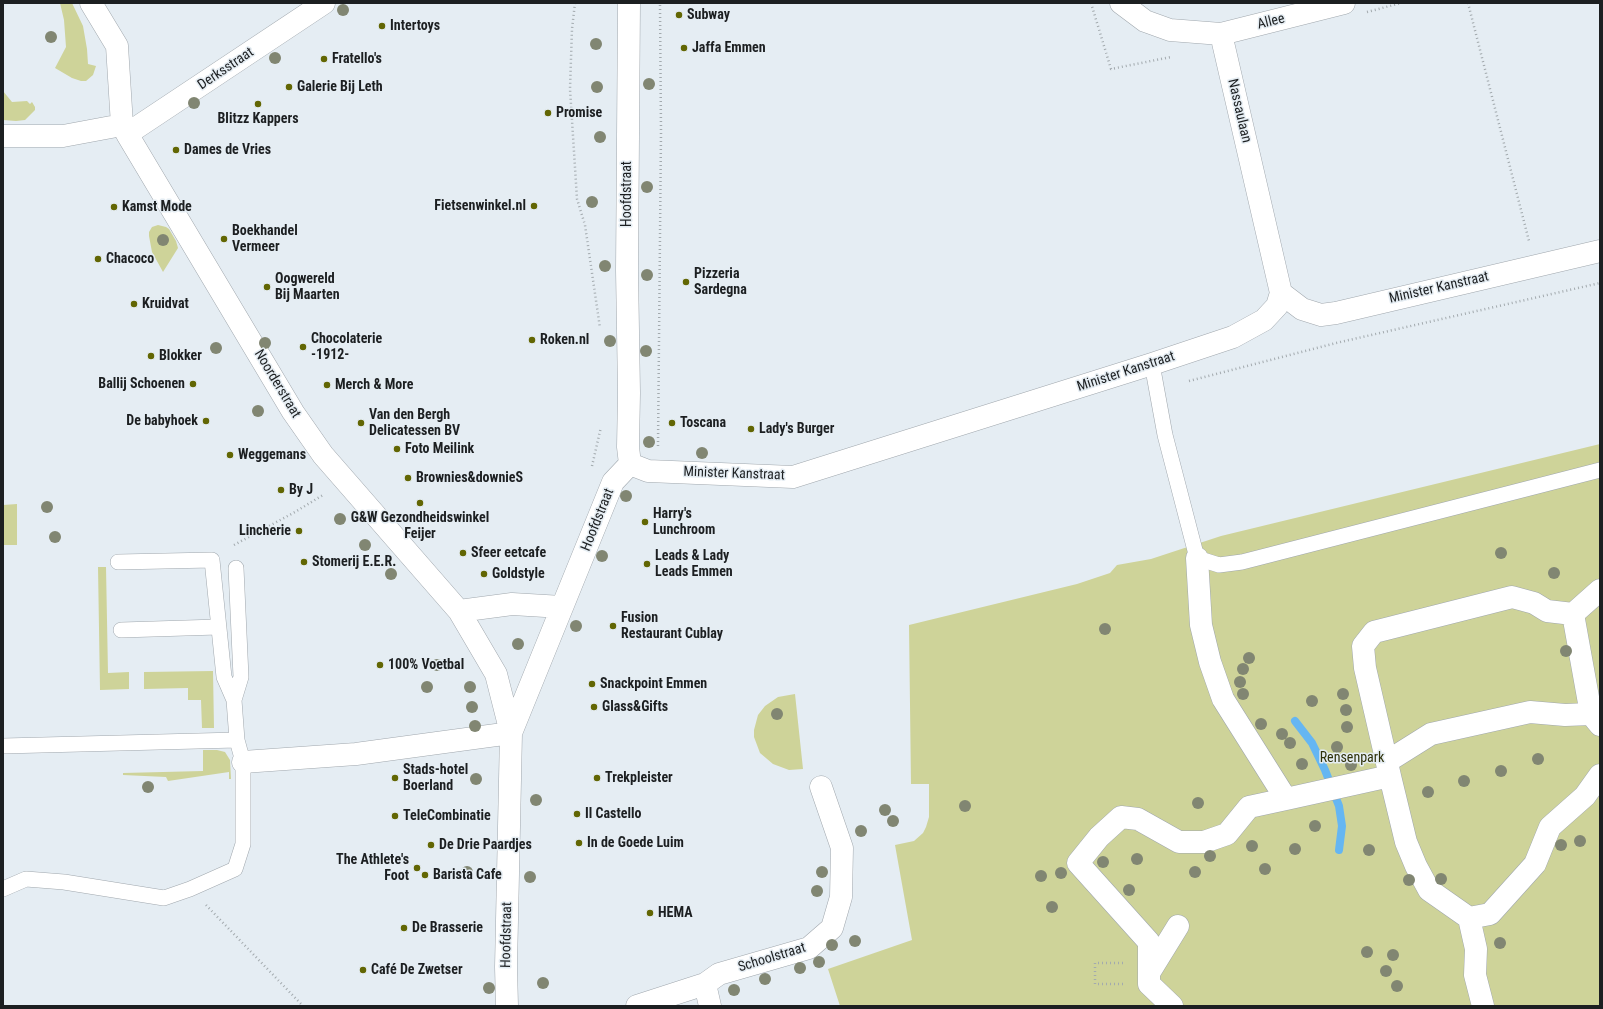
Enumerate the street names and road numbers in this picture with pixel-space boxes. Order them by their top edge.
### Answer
street label: Allee [1256,11,1286,33]
street label: Derksstraat [195,44,257,94]
street label: Nassaulaan [1224,77,1254,145]
street label: Hoofdstraat [619,161,635,227]
street label: Minister Kanstraat [1388,268,1490,308]
street label: Noorderstraat [250,347,304,421]
street label: Minister Kanstraat [1075,348,1177,396]
street label: Minister Kanstraat [683,464,785,484]
street label: Hoofdstraat [578,486,618,554]
street label: Hoofdstraat [498,902,516,968]
street label: Schoolstraat [736,940,808,976]

